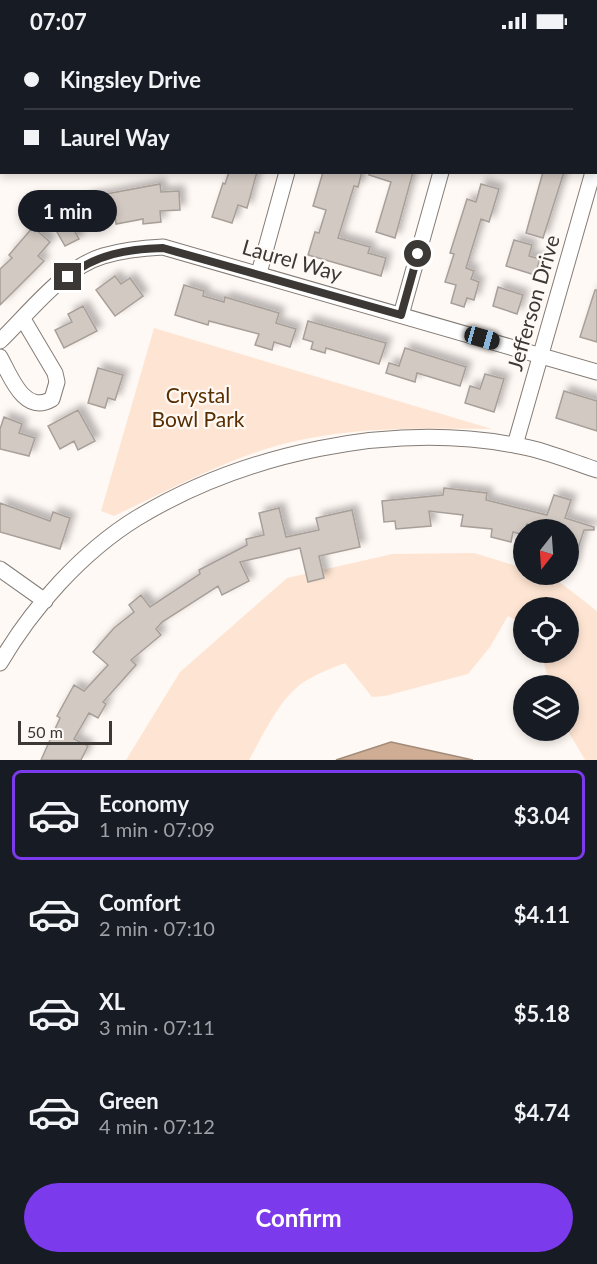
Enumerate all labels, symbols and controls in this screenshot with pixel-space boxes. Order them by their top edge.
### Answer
text: 07:07 [30,8,87,35]
text: Kingsley Drive [60,66,201,93]
text: Laurel Way [60,124,170,151]
callout: 1 min [19,190,118,232]
text: 1 min [43,199,92,223]
street label: Jefferson Drive [501,232,564,373]
street label: Laurel Way [240,233,345,286]
route start [404,240,431,267]
route end [54,263,81,290]
car [462,324,502,352]
park label: Crystal Bowl Park [151,382,245,431]
north arrow [513,519,579,585]
map controls [513,519,579,741]
button: locate [513,597,579,663]
button: layers [513,675,579,741]
scale bar [18,718,112,746]
text: 50 m [27,722,63,741]
icon: car [27,788,81,842]
text: Economy [99,790,189,817]
text: $3.04 [514,802,570,829]
text: 1 min · 07:09 [99,817,215,841]
icon: car [27,887,81,941]
text: Comfort [99,889,181,916]
text: $4.11 [514,901,570,928]
text: 2 min · 07:10 [99,916,215,940]
icon: car [27,986,81,1040]
text: XL [99,988,125,1015]
text: $5.18 [514,1000,570,1027]
text: 3 min · 07:11 [99,1015,215,1039]
icon: car [27,1085,81,1139]
text: Green [99,1087,159,1114]
text: $4.74 [514,1099,570,1126]
text: 4 min · 07:12 [99,1114,215,1138]
button: Confirm [24,1183,573,1252]

